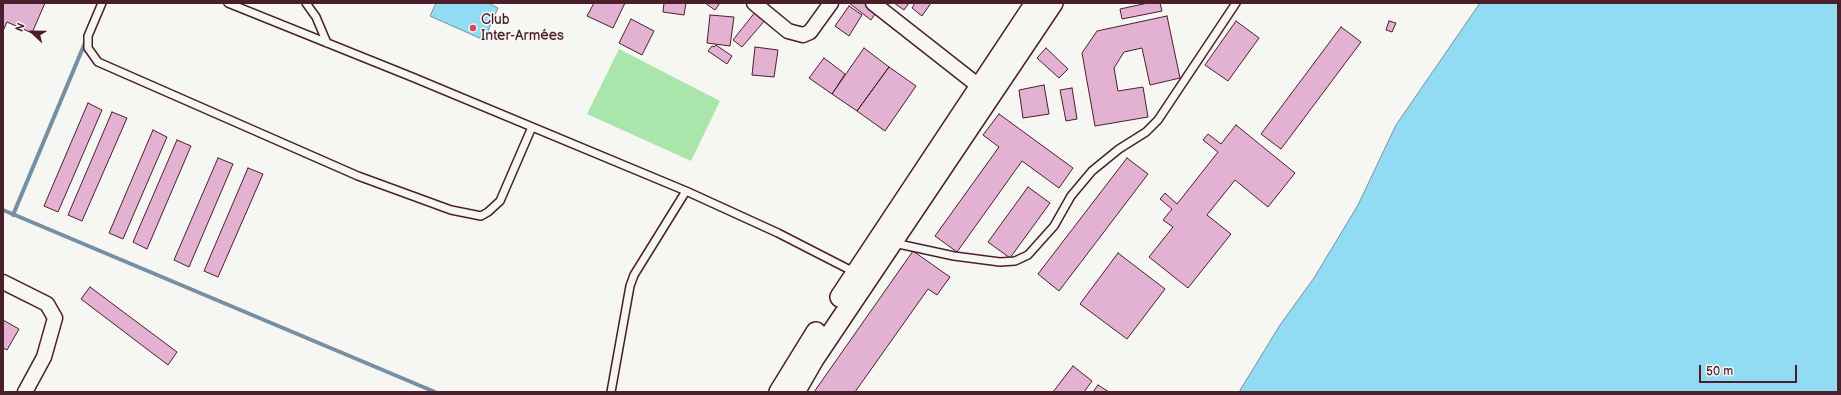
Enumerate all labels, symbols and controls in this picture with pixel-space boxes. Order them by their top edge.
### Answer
north arrow [12,12,52,52]
place label: Club Inter-Armées [481,12,564,44]
text: N [13,21,28,34]
marker: Club Inter-Armées [468,23,478,33]
scale bar [1701,357,1799,383]
text: 50 m [1706,364,1733,379]

